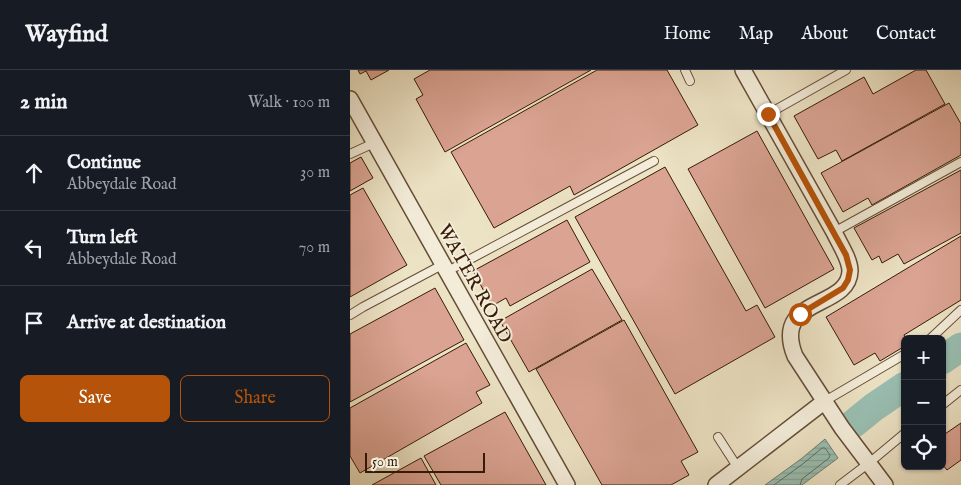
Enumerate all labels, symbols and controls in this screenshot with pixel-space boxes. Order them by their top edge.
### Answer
text: Wayfind [25,19,108,50]
text: Home [664,23,711,46]
text: Map [739,23,773,46]
text: About [801,23,848,46]
text: Contact [876,23,936,46]
text: 2 min [20,89,67,116]
text: Walk · 100 m [248,93,330,113]
route end [757,103,780,126]
text: Continue [67,151,141,175]
icon: ahead [20,159,48,187]
text: 30 m [300,163,330,183]
text: Abbeydale Road [67,175,177,195]
street label: WATER ROAD [432,220,517,348]
text: Turn left [67,226,138,250]
icon: left [20,234,48,262]
text: 70 m [299,238,330,258]
text: Abbeydale Road [67,250,177,270]
route start [789,303,812,326]
icon: arrive [20,309,48,337]
text: Arrive at destination [67,311,226,335]
map controls [901,335,946,470]
button: + [901,335,946,380]
button: Save [20,375,170,422]
button: Share [180,375,330,422]
button: − [901,380,946,425]
button: locate [901,425,946,470]
scale bar [365,450,485,473]
text: 50 m [372,453,398,471]

